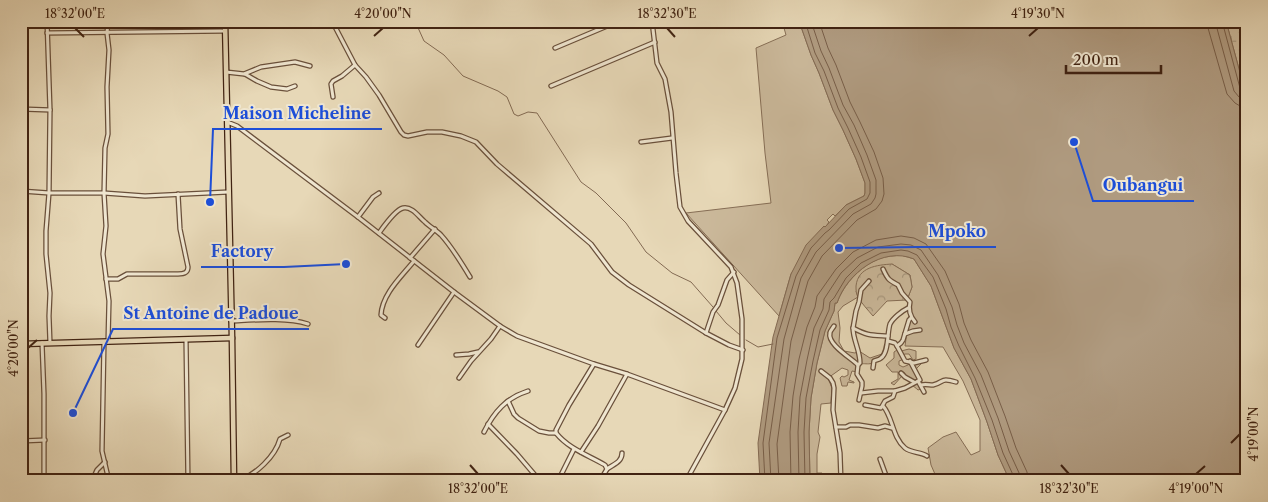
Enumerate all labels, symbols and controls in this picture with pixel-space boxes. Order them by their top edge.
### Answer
text: 18°32'00"E [45,6,105,21]
text: 4°20'00"N [354,6,412,21]
text: 18°32'30"E [637,6,697,21]
text: 4°19'30"N [1011,6,1065,21]
scale bar [1066,42,1160,74]
text: 200 m [1073,50,1119,69]
callout: Maison Micheline [213,98,382,129]
text: Maison Micheline [223,103,372,123]
callout: Oubangui [1093,170,1194,201]
text: Oubangui [1103,175,1184,195]
callout: Mpoko [918,216,996,247]
text: Mpoko [928,221,986,241]
callout: Factory [201,236,284,267]
text: Factory [211,241,274,261]
callout: St Antoine de Padoue [113,298,309,329]
text: St Antoine de Padoue [123,303,299,323]
text: 4°20'00"N [6,319,21,377]
text: 4°19'00"N [1246,406,1261,462]
text: 18°32'00"E [448,481,508,496]
text: 18°32'30"E [1039,481,1099,496]
text: 4°19'00"N [1168,481,1224,496]

